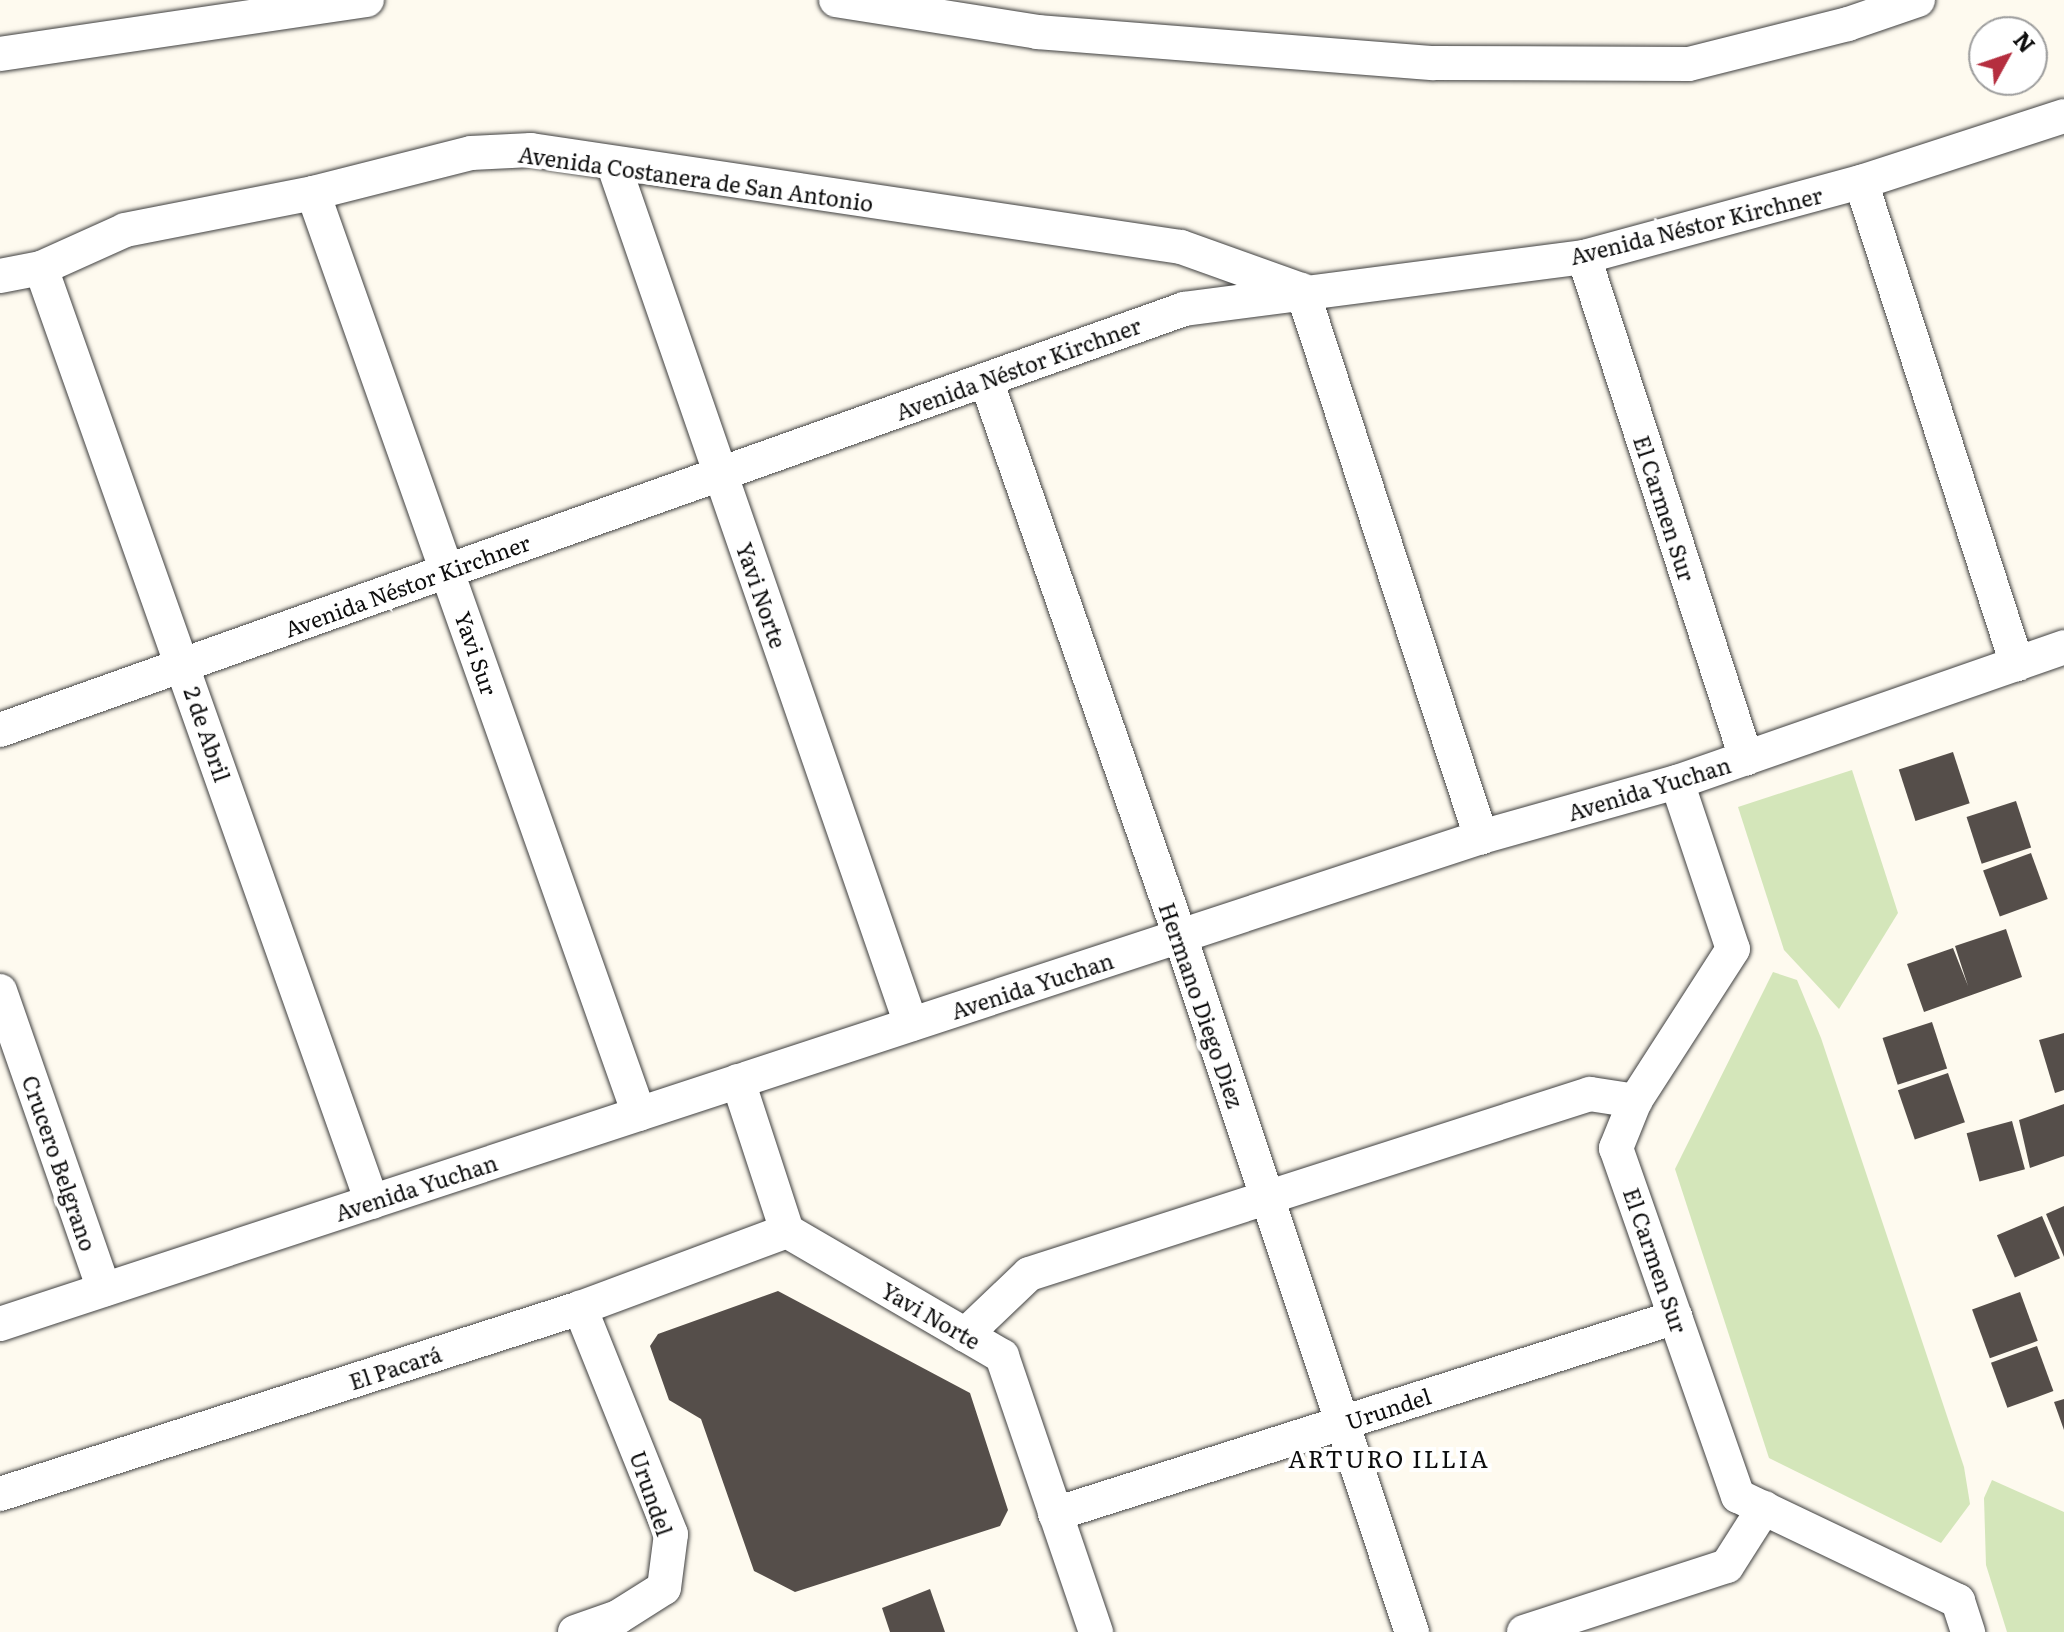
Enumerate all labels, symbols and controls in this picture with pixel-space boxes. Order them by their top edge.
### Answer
north arrow [1968,16,2048,96]
text: N [2007,24,2044,59]
street label: Avenida Costanera de San Antonio [517,140,875,216]
street label: Avenida Néstor Kirchner [1567,181,1825,269]
street label: Avenida Néstor Kirchner [892,311,1144,425]
street label: El Carmen Sur [1629,432,1701,584]
street label: Avenida Néstor Kirchner [281,528,533,642]
street label: Yavi Norte [732,539,792,651]
street label: Yavi Sur [450,608,504,698]
street label: 2 de Abril [179,683,237,785]
street label: Avenida Yuchan [1564,751,1734,825]
street label: Hermano Diego Diez [1154,899,1250,1111]
street label: Avenida Yuchan [948,946,1116,1024]
street label: Crucero Belgrano [18,1072,102,1254]
street label: Avenida Yuchan [332,1148,500,1226]
street label: El Carmen Sur [1619,1184,1693,1336]
street label: Yavi Norte [877,1276,985,1354]
street label: El Pacará [345,1340,445,1394]
street label: Urundel [1342,1382,1434,1434]
district label: ARTURO ILLIA [1288,1444,1490,1472]
street label: Urundel [625,1447,679,1539]

